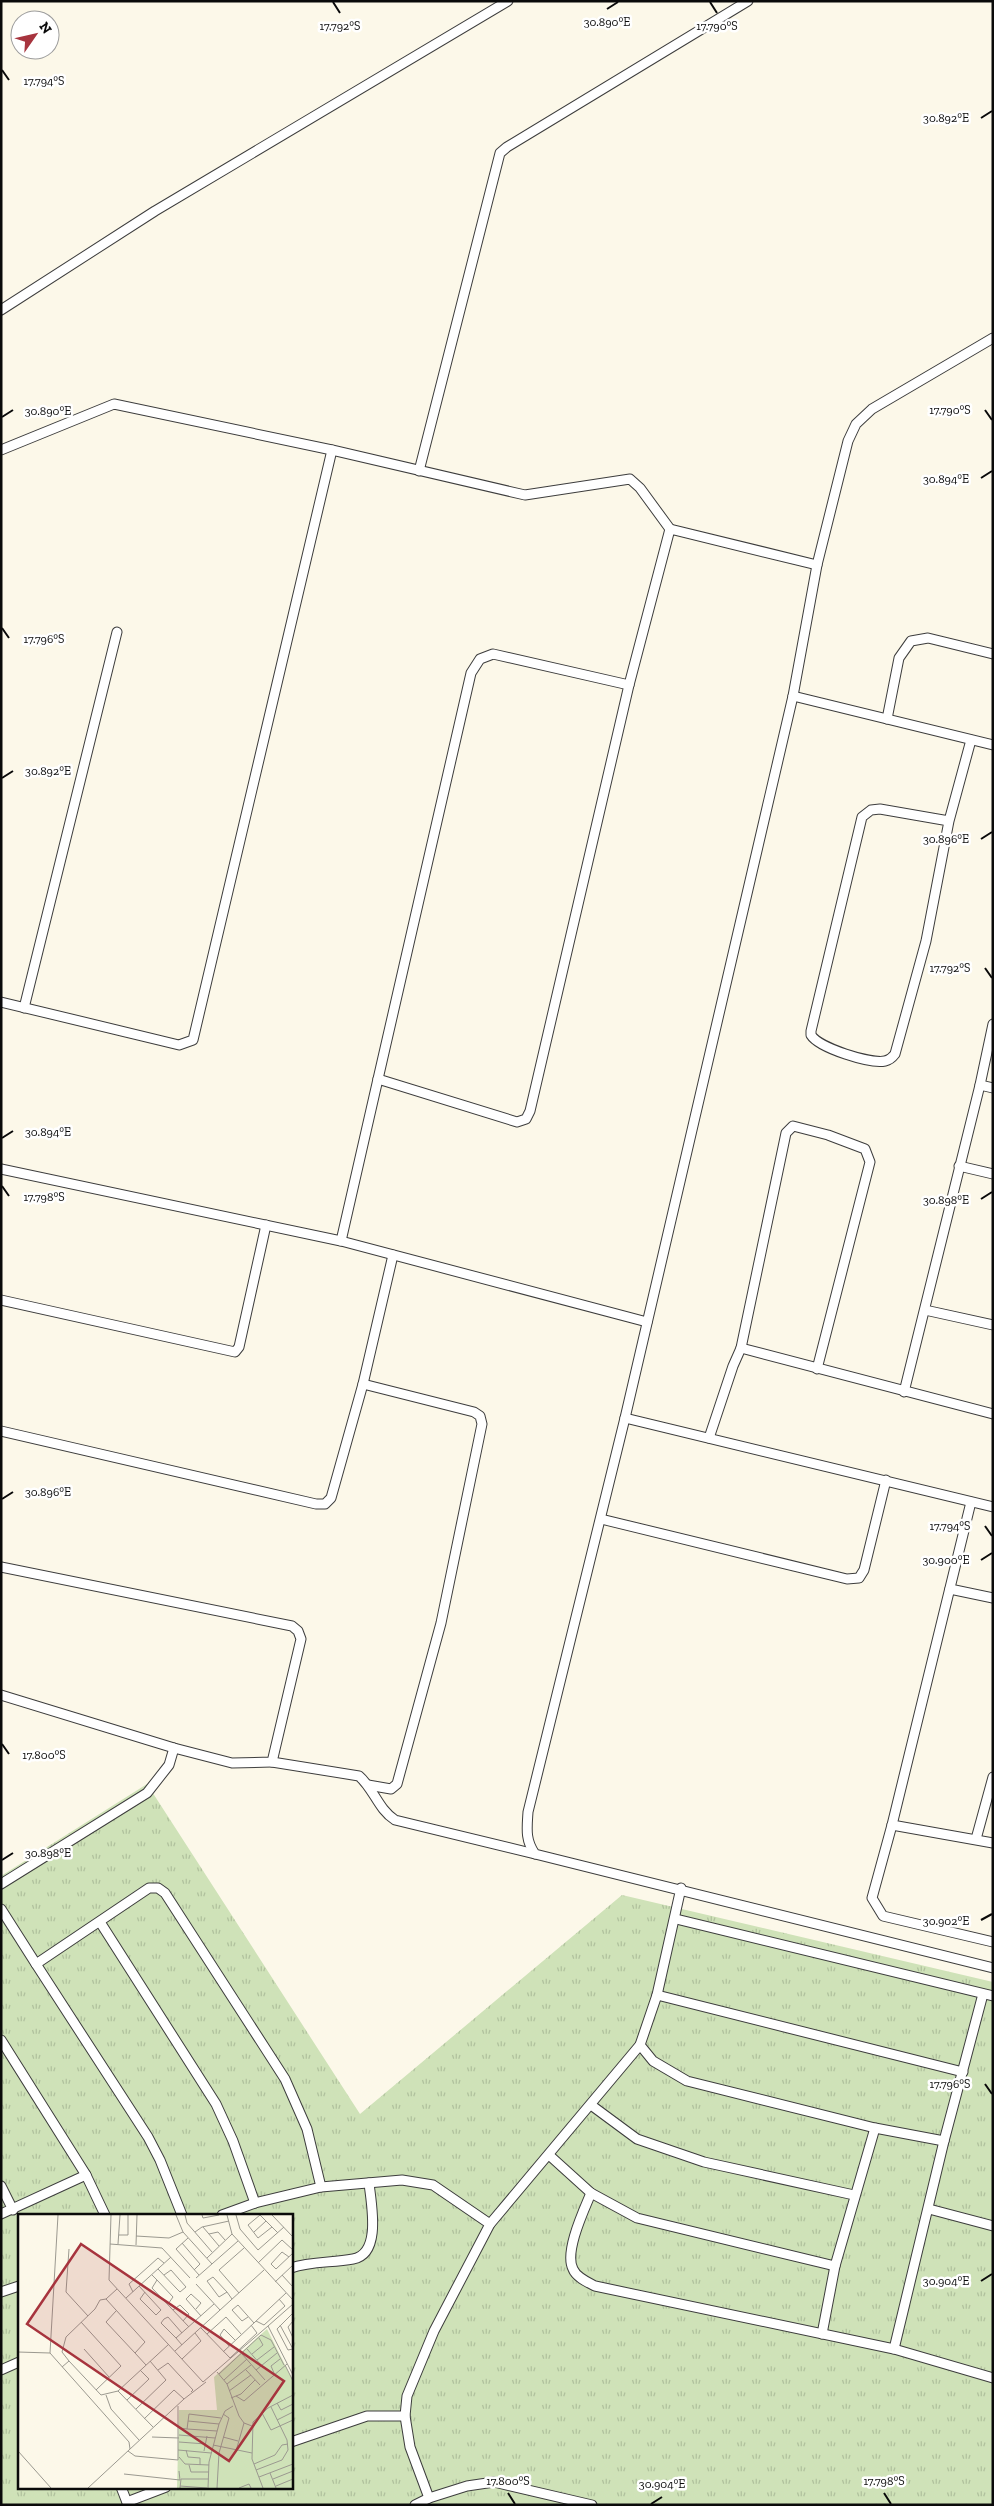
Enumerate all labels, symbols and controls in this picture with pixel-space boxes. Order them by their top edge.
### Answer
north arrow [10,10,60,60]
text: 30.890°E [584,15,630,29]
text: N [35,19,56,37]
text: 17.792°S [320,19,360,33]
text: 17.790°S [696,19,738,33]
text: 17.794°S [24,74,64,88]
text: 30.892°E [923,111,969,125]
text: 17.790°S [929,403,971,417]
text: 30.890°E [25,404,71,418]
text: 30.894°E [923,472,969,486]
text: 17.796°S [23,632,65,646]
text: 30.892°E [25,764,71,778]
text: 30.896°E [923,832,969,846]
text: 17.792°S [930,961,970,975]
text: 30.894°E [25,1125,71,1139]
text: 17.798°S [23,1190,65,1204]
text: 30.898°E [923,1193,969,1207]
text: 30.896°E [25,1485,71,1499]
text: 17.794°S [930,1519,970,1533]
text: 30.900°E [922,1553,970,1567]
text: 17.800°S [22,1748,66,1762]
text: 30.898°E [25,1846,71,1860]
text: 30.902°E [923,1914,969,1928]
text: 17.796°S [929,2077,971,2091]
inset map [18,2214,292,2488]
text: 30.904°E [923,2274,969,2288]
text: 17.800°S [486,2474,530,2488]
text: 17.798°S [863,2474,905,2488]
text: 30.904°E [639,2477,685,2491]

